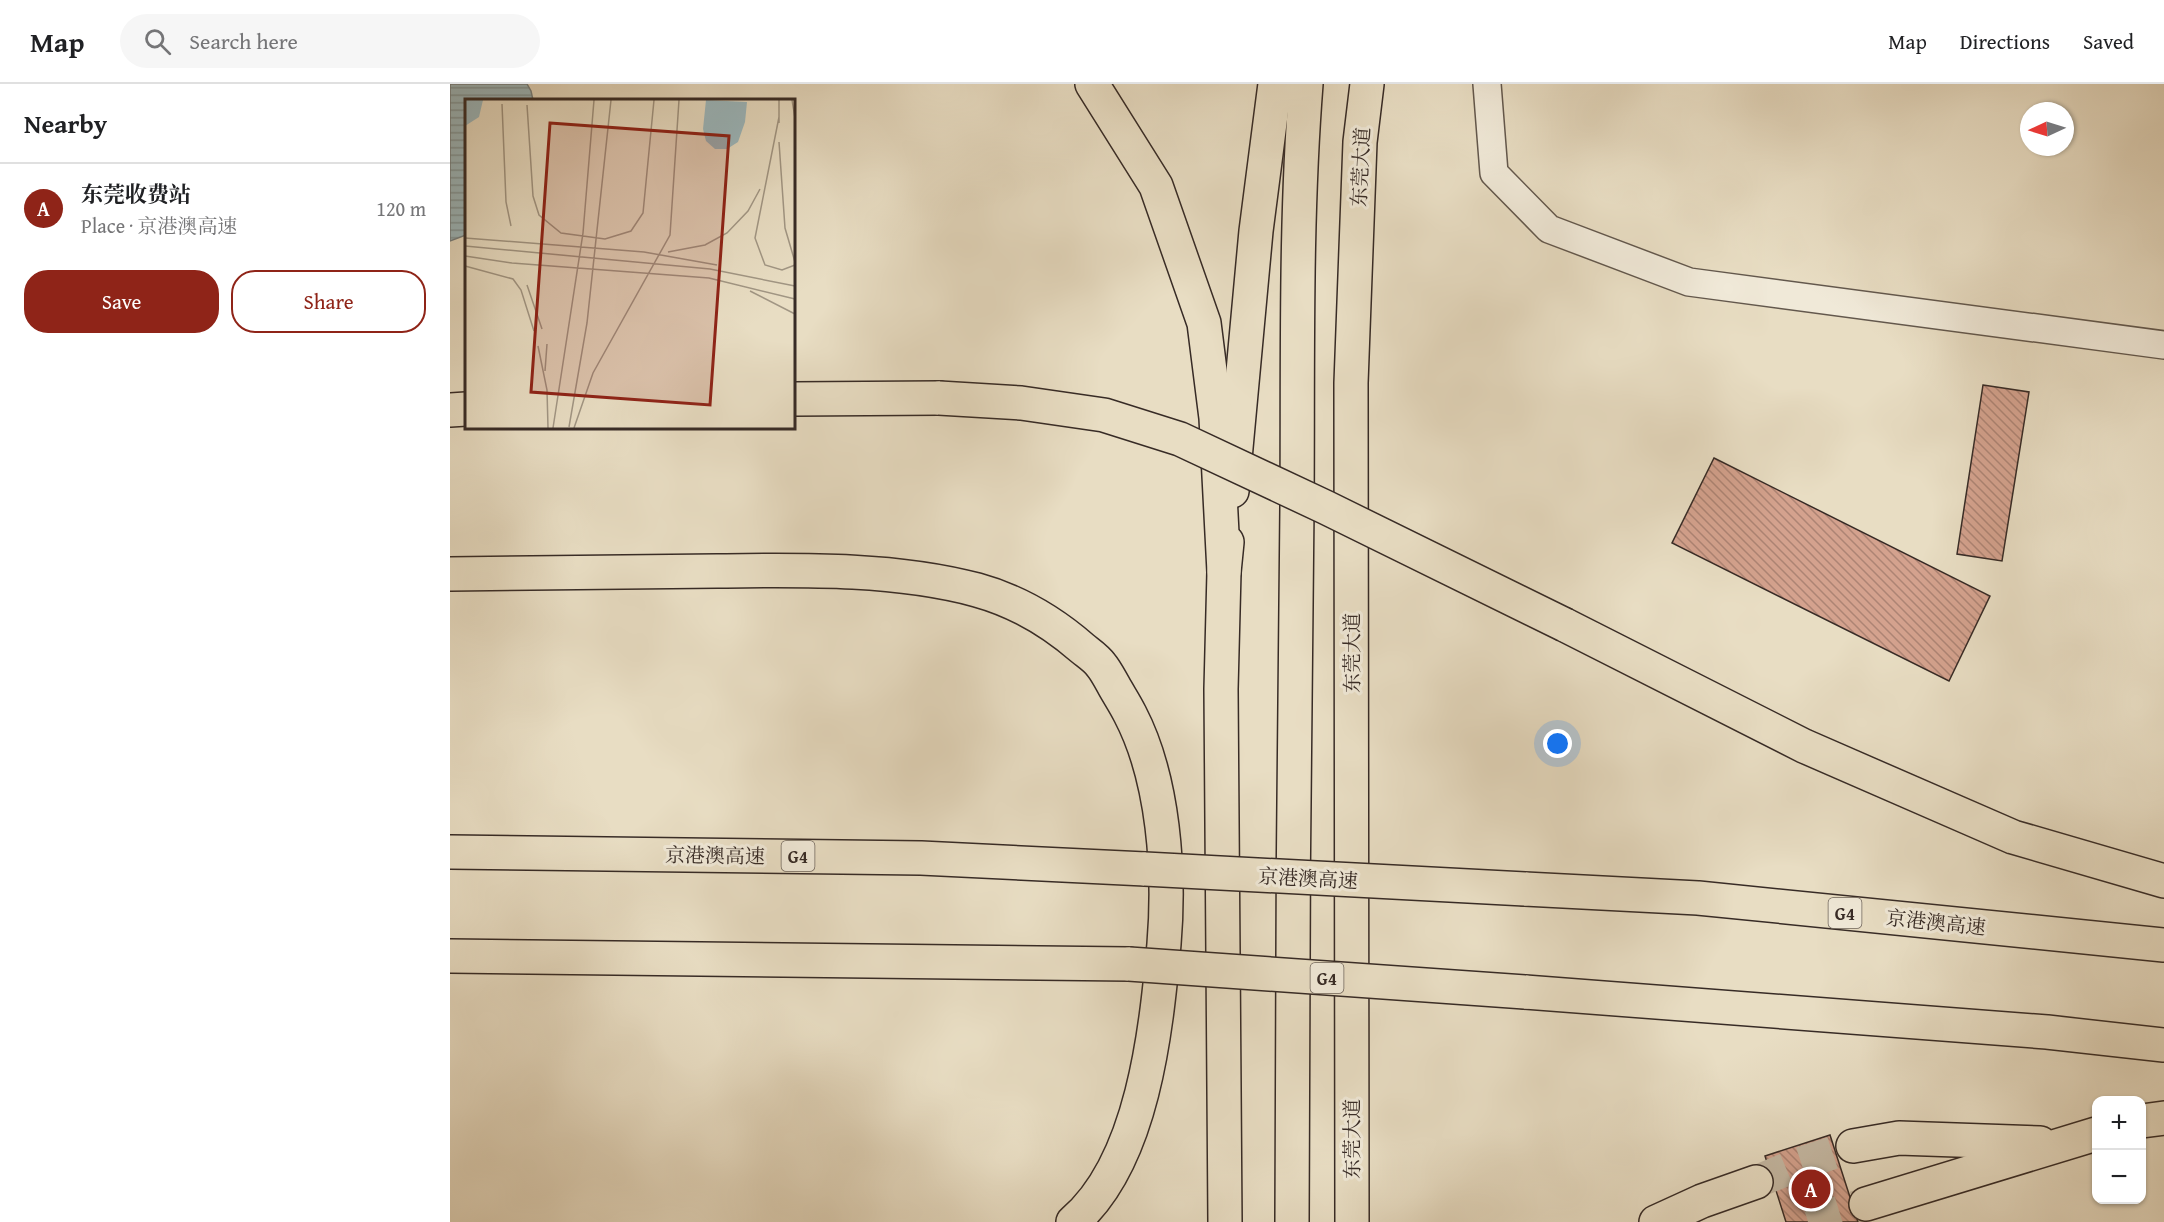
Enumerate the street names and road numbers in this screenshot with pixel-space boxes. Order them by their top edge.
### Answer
street label: 东莞大道 [1343,126,1377,208]
street label: 东莞大道 [1337,613,1366,693]
street label: 京港澳高速 [665,840,765,870]
road number: G4 [782,841,814,871]
street label: 京港澳高速 [1257,861,1359,895]
road number: G4 [1828,898,1862,928]
street label: 京港澳高速 [1885,902,1987,942]
road number: G4 [1310,963,1344,993]
street label: 东莞大道 [1337,1099,1366,1179]

